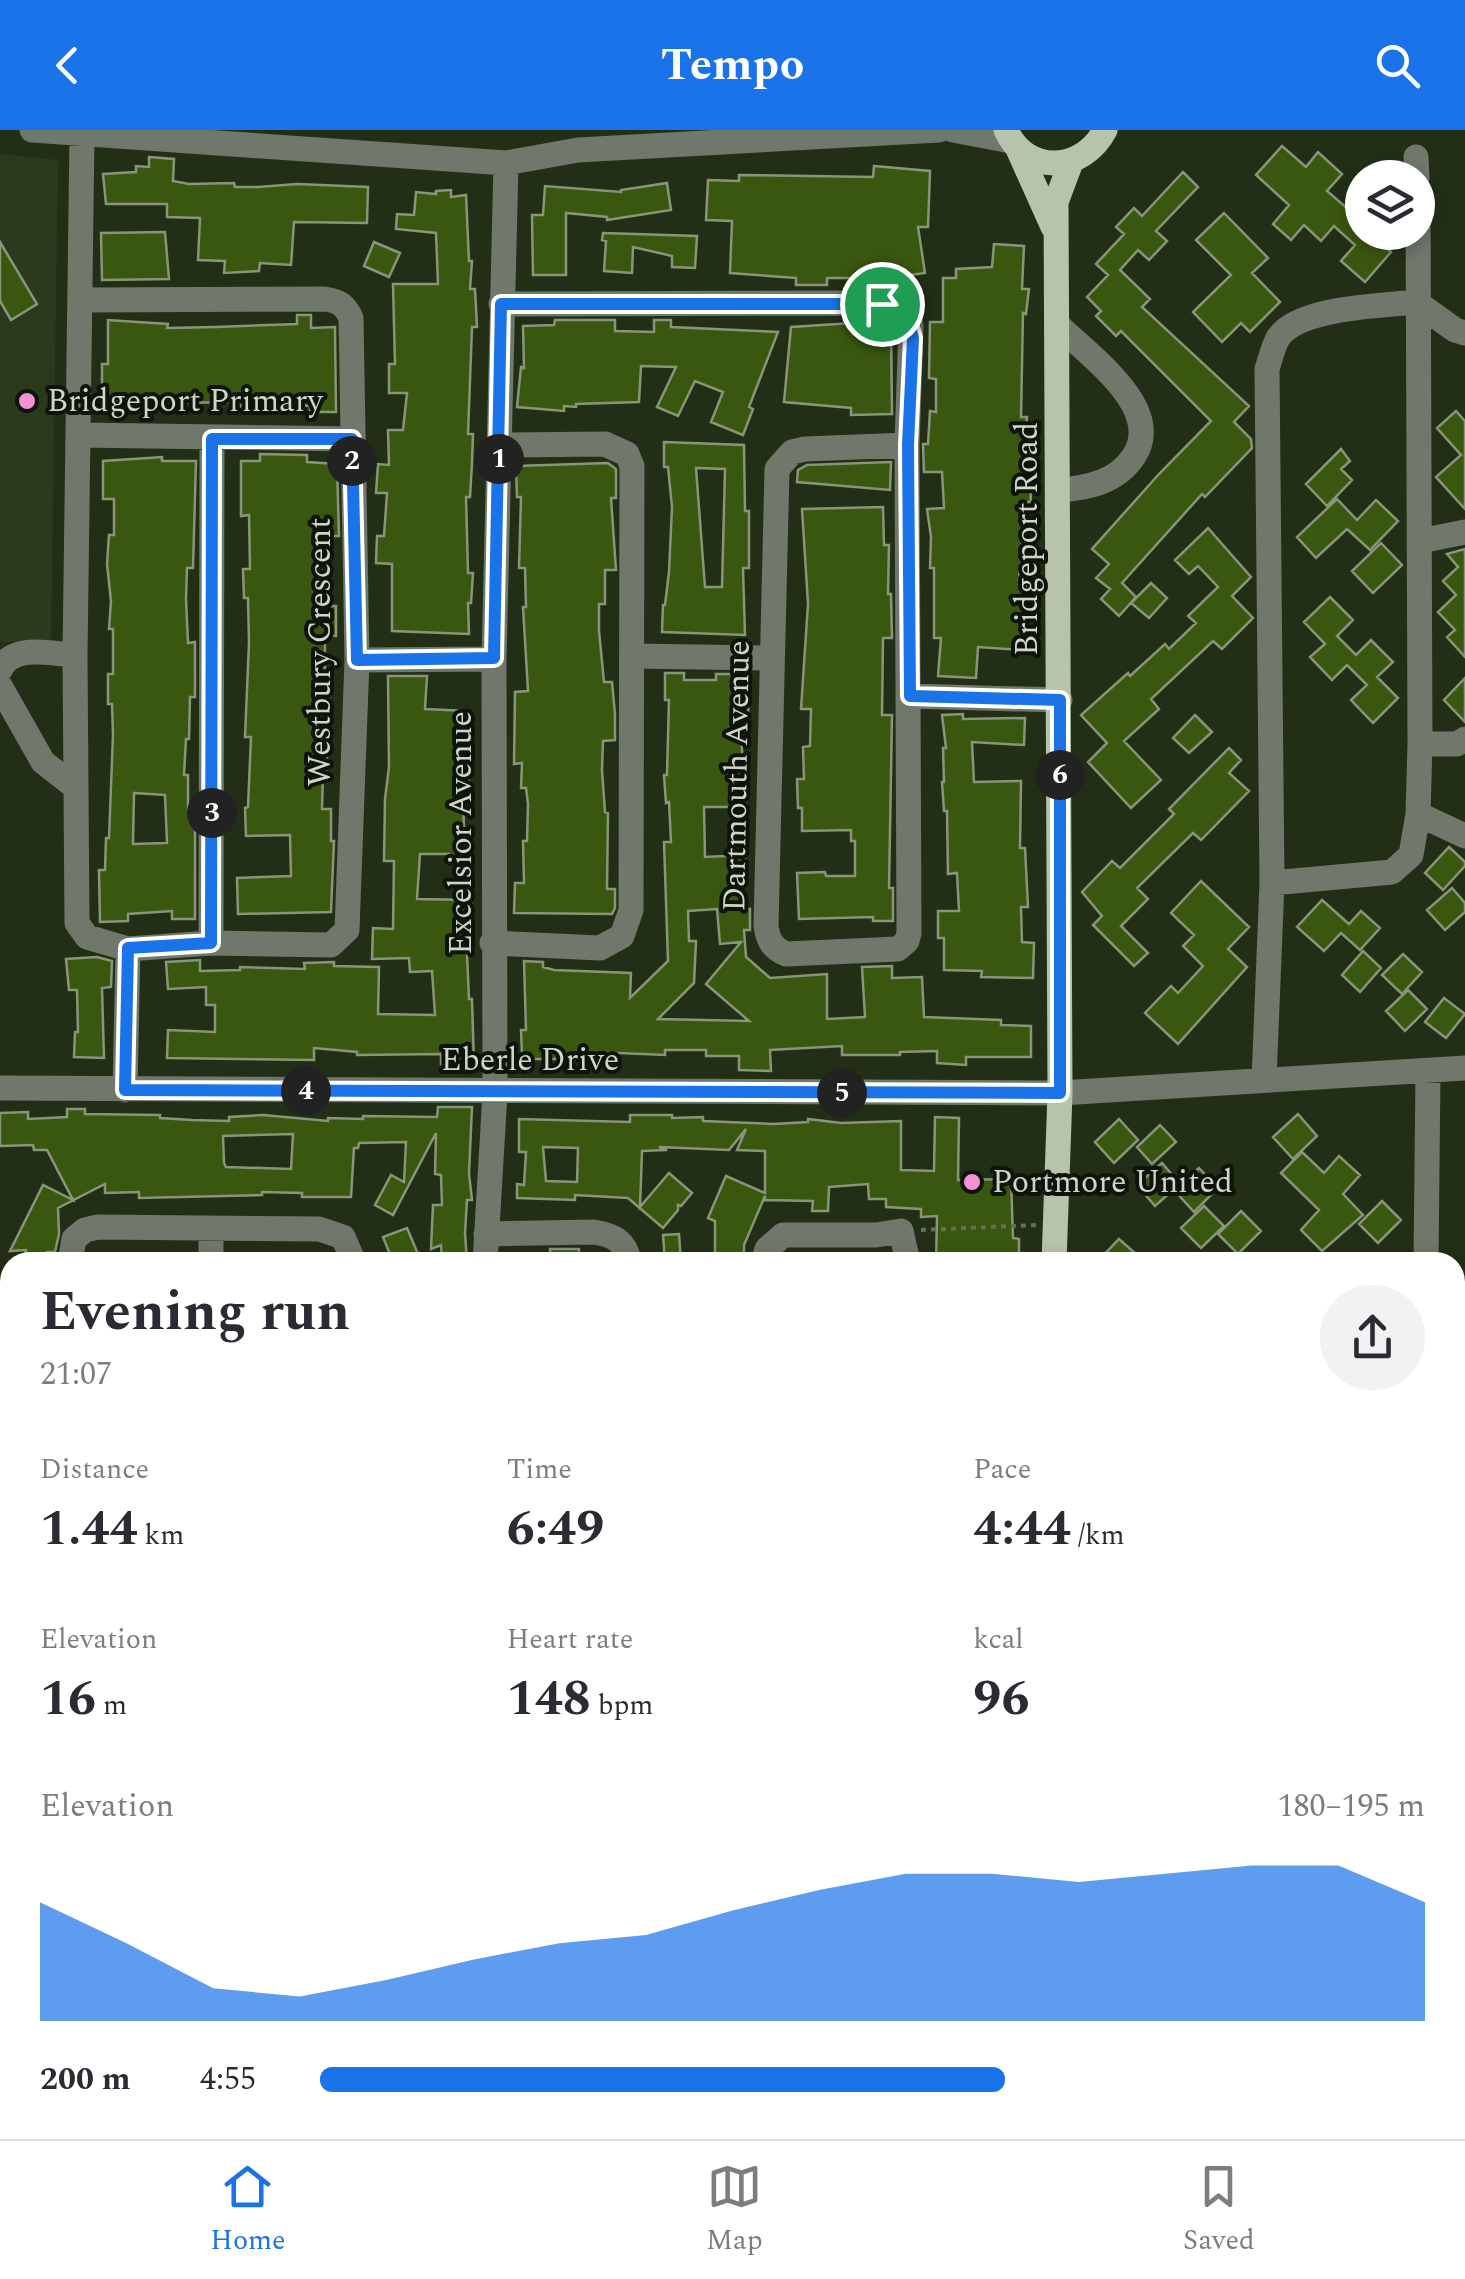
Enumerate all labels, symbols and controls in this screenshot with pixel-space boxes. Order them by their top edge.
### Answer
text: Tempo [661,31,804,100]
icon: back [40,38,95,93]
icon: search [1370,38,1425,93]
map controls [1345,160,1435,250]
button: layers [1345,160,1435,250]
pin [840,262,925,347]
icon: arrive [855,277,910,332]
place label: Bridgeport Primary [47,377,324,426]
marker: Bridgeport Primary [16,390,38,412]
street label: Bridgeport Road [1003,422,1052,656]
pin: 1 [474,434,524,484]
pin: 2 [327,436,377,486]
text: 1 [491,437,507,480]
text: 2 [344,439,360,482]
street label: Westbury Crescent [296,517,345,787]
street label: Dartmouth Avenue [710,640,764,912]
street label: Excelsior Avenue [437,711,486,955]
pin: 6 [1035,750,1085,800]
text: 6 [1052,753,1068,796]
pin: 3 [187,788,237,838]
text: 3 [204,791,220,834]
street label: Eberle Drive [441,1036,619,1085]
pin: 4 [281,1066,331,1116]
pin: 5 [817,1068,867,1118]
text: 4 [298,1069,314,1112]
text: 5 [834,1071,850,1114]
place label: Portmore United [992,1158,1233,1207]
marker: Portmore United [961,1171,983,1193]
text: Evening run [40,1271,350,1354]
button: share [1320,1285,1425,1390]
text: 21:07 [40,1350,112,1399]
text: Distance [40,1448,149,1491]
text: Time [507,1448,572,1491]
text: Pace [973,1448,1031,1491]
text: 1.44 [40,1491,138,1567]
text: 6:49 [507,1491,604,1567]
text: 4:44 [973,1491,1071,1567]
text: km [138,1514,184,1557]
text: /km [1071,1514,1125,1557]
text: Elevation [40,1618,157,1661]
text: Heart rate [507,1618,633,1661]
text: kcal [973,1618,1024,1661]
text: 16 [40,1661,96,1737]
text: 148 [507,1661,591,1737]
text: 96 [973,1661,1029,1737]
text: m [96,1684,127,1727]
text: bpm [591,1684,653,1727]
text: Elevation [40,1782,174,1831]
text: 180–195 m [1277,1782,1425,1831]
text: 200 m [40,2055,131,2104]
text: 4:55 [200,2055,256,2104]
tab: Home [210,2159,286,2262]
tab: Map [706,2159,763,2262]
tab: Saved [1183,2159,1255,2262]

